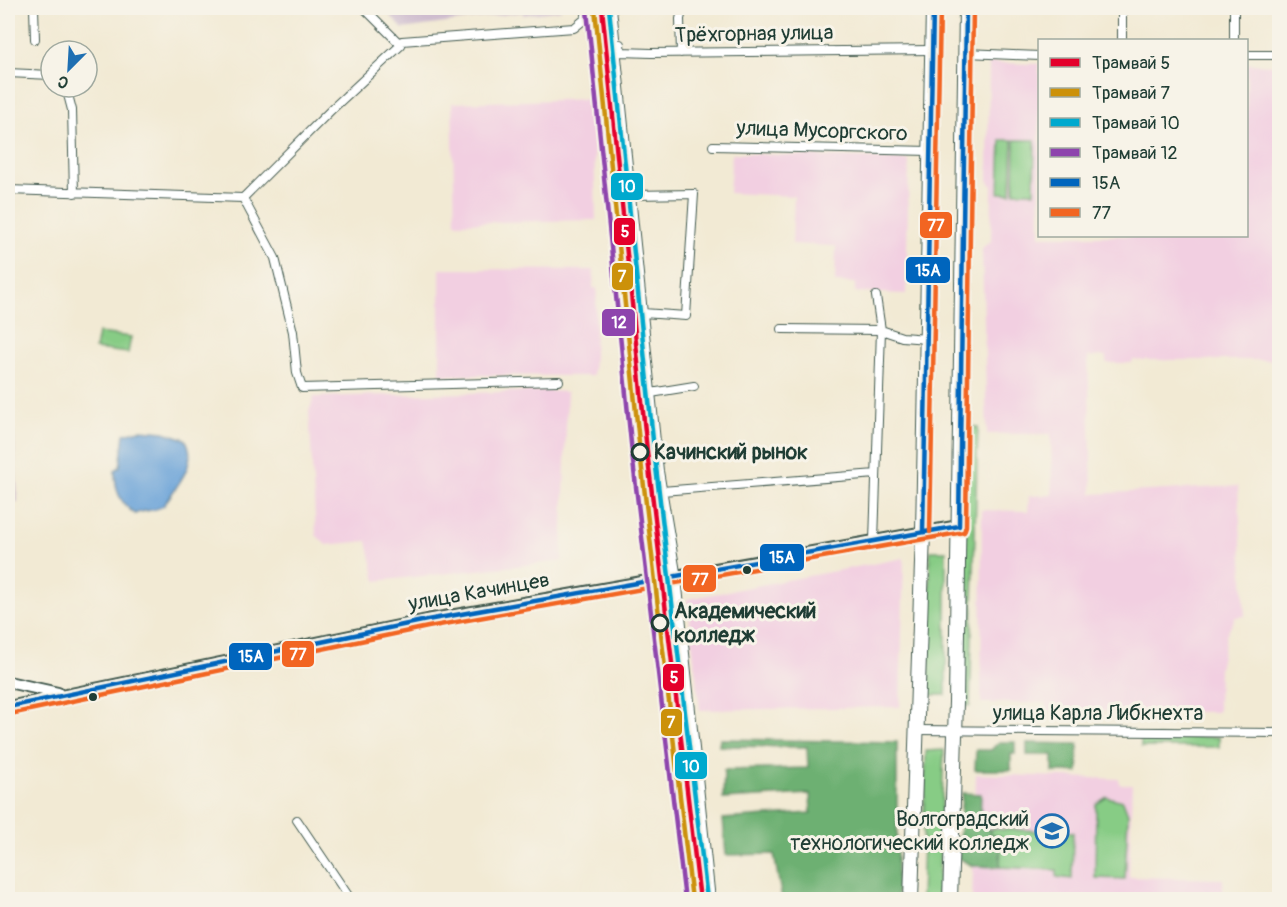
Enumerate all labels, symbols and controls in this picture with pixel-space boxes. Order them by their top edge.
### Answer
street label: Трёхгорная улица [674,19,834,49]
north arrow [39,39,99,99]
legend [1038,39,1248,237]
text: Трамвай 5 [1092,52,1170,75]
text: С [55,71,72,93]
text: Трамвай 7 [1092,82,1170,105]
text: Трамвай 10 [1092,112,1180,135]
street label: улица Мусоргского [735,114,908,147]
text: Трамвай 12 [1092,142,1178,165]
line badge: 10 [610,172,644,201]
text: 15А [1092,172,1121,195]
text: 10 [618,177,636,197]
text: 77 [1092,202,1112,225]
line badge: 77 [919,211,953,239]
text: 77 [928,216,945,236]
line badge: 5 [613,217,636,246]
text: 5 [621,222,630,242]
line badge: 15А [905,256,951,284]
text: 15А [915,261,941,281]
line badge: 7 [611,262,634,291]
text: 7 [618,267,627,287]
line badge: 12 [601,308,636,337]
text: 12 [611,313,627,333]
place label: Качинский рынок [654,439,808,466]
marker: Качинский рынок [631,443,649,461]
line badge: 15А [759,543,805,572]
text: 15А [769,548,795,568]
line badge: 77 [682,564,717,593]
unlabelled marker [741,564,753,576]
street label: улица Качинцев [405,566,552,618]
text: 77 [692,570,709,590]
place label: Академический колледж [674,598,816,649]
marker: Академический колледж [651,614,669,632]
line badge: 77 [281,640,315,668]
line badge: 15А [228,642,273,671]
text: 77 [290,645,307,665]
text: 15А [238,647,264,667]
line badge: 5 [662,663,685,692]
text: 5 [670,668,679,688]
unlabelled marker [87,691,99,703]
street label: улица Карла Либкнехта [992,700,1203,727]
line badge: 7 [660,708,683,737]
text: 7 [667,713,676,733]
line badge: 10 [674,751,708,780]
text: 10 [682,757,700,777]
place label: Волгоградский технологический колледж [790,806,1030,857]
school or university icon: Волгоградский технологический колледж [1034,813,1070,849]

